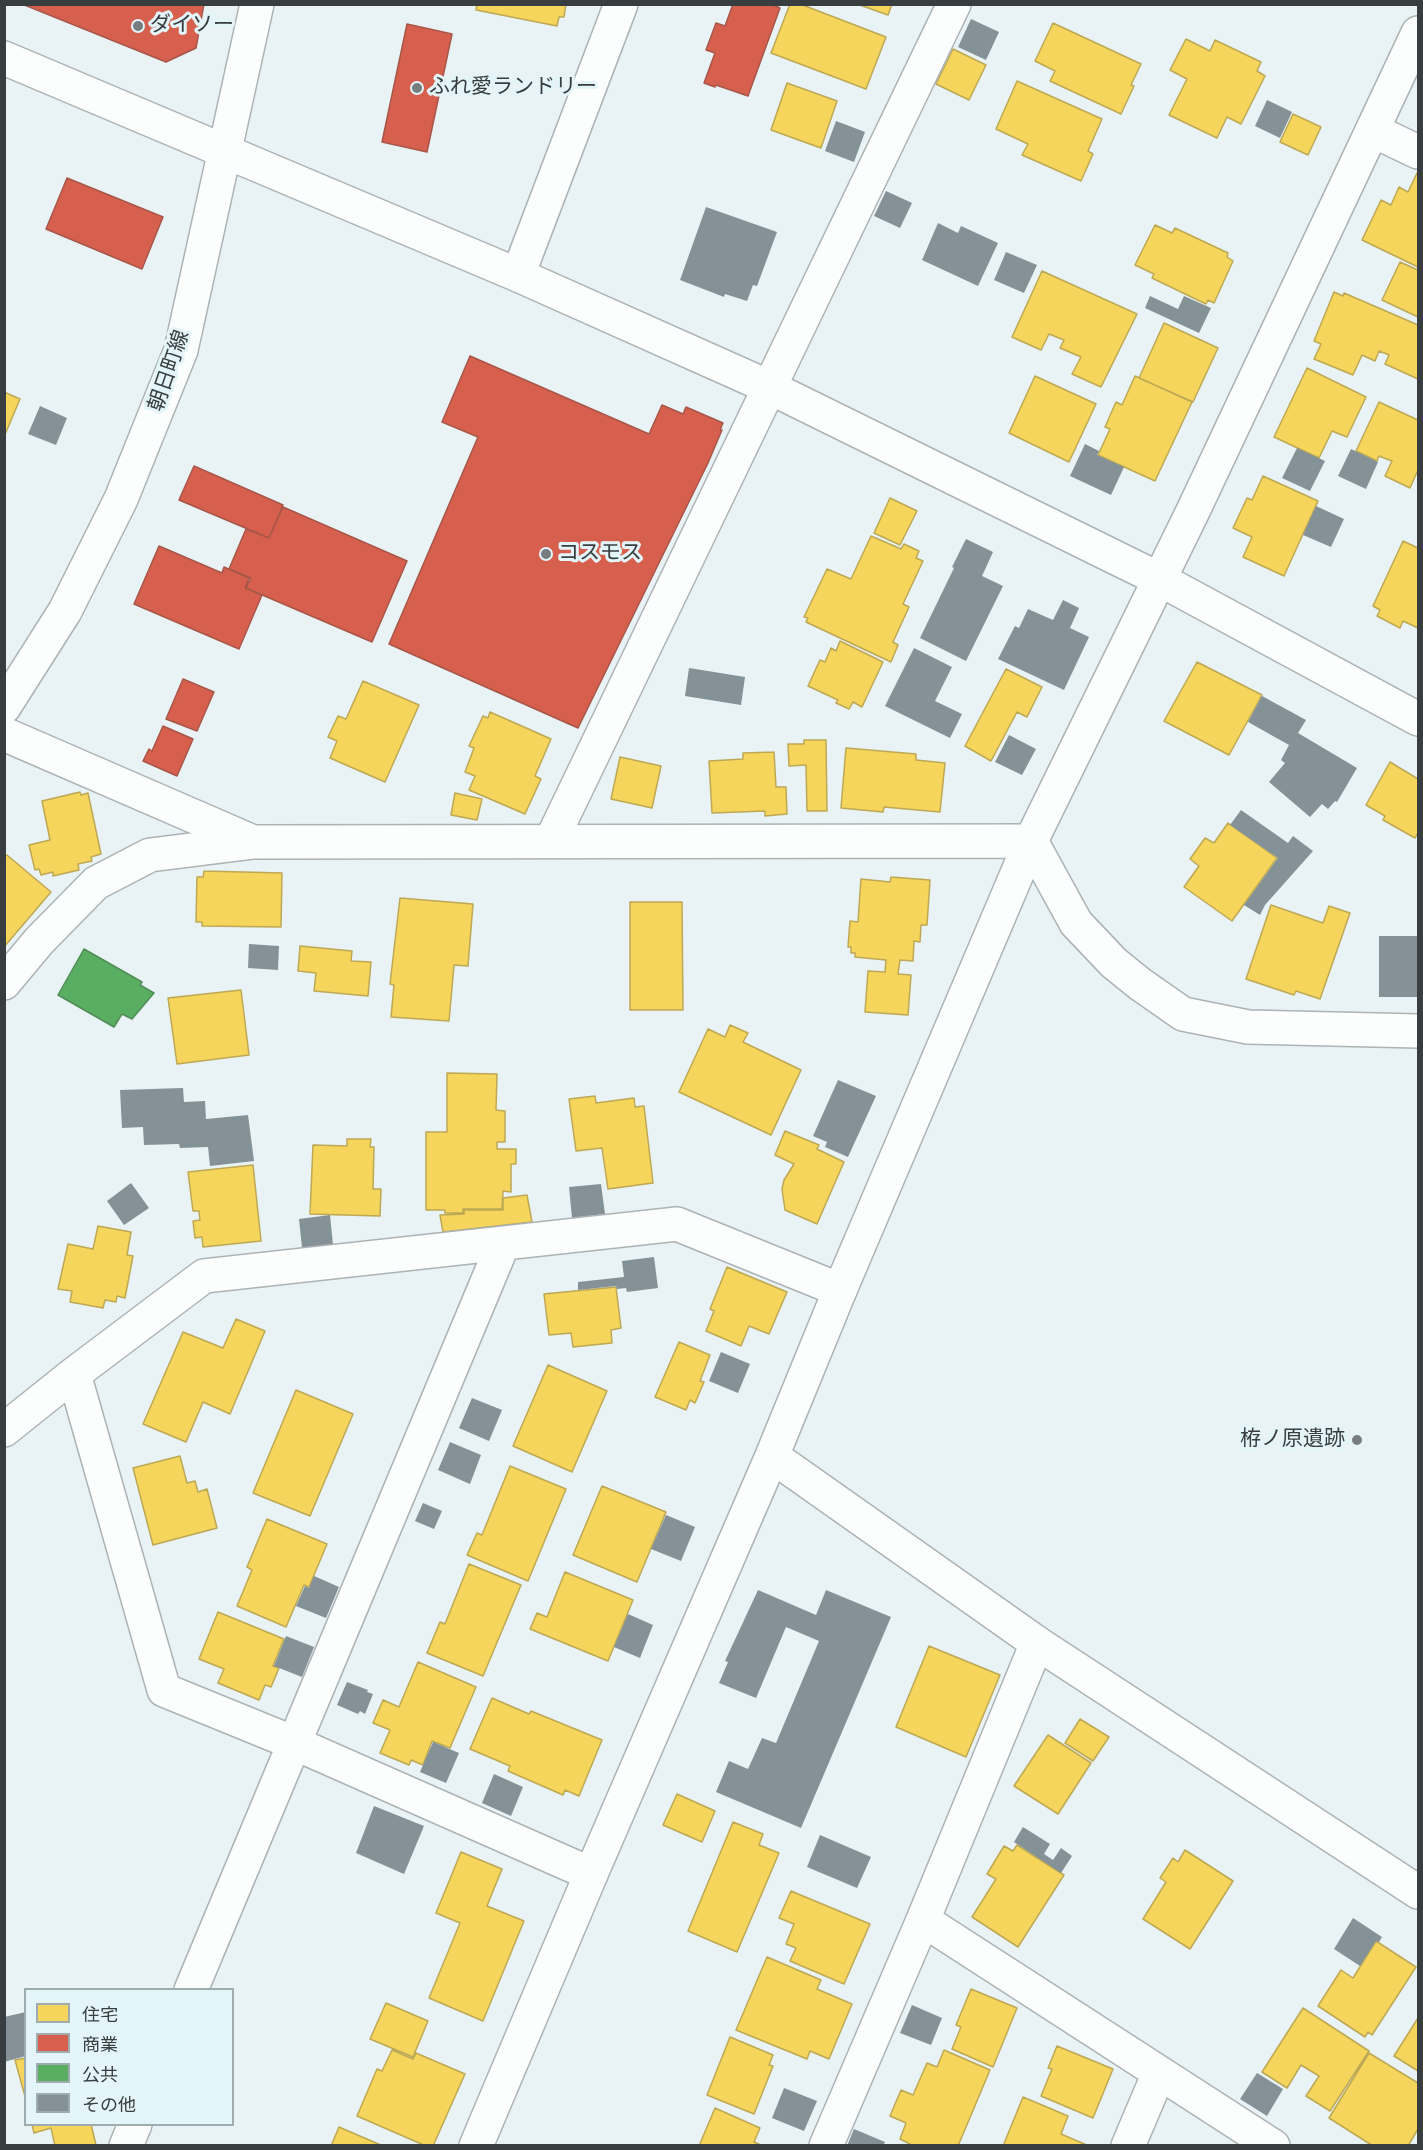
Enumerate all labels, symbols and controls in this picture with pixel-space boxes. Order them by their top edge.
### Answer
place label: ダイソー [150,13,234,39]
marker: ダイソー [131,19,145,33]
place label: ふれ愛ランドリー [429,75,597,101]
marker: ふれ愛ランドリー [410,81,424,95]
street label: 朝日町線 [144,327,196,415]
place label: コスモス [558,541,642,567]
marker: コスモス [539,547,553,561]
place label: 栫ノ原遺跡 [1240,1427,1345,1453]
marker: 栫ノ原遺跡 [1350,1433,1364,1447]
legend [24,1988,234,2126]
text: 住宅 [82,2004,118,2025]
text: 商業 [82,2034,118,2055]
text: 公共 [82,2064,118,2085]
text: その他 [82,2094,136,2115]

